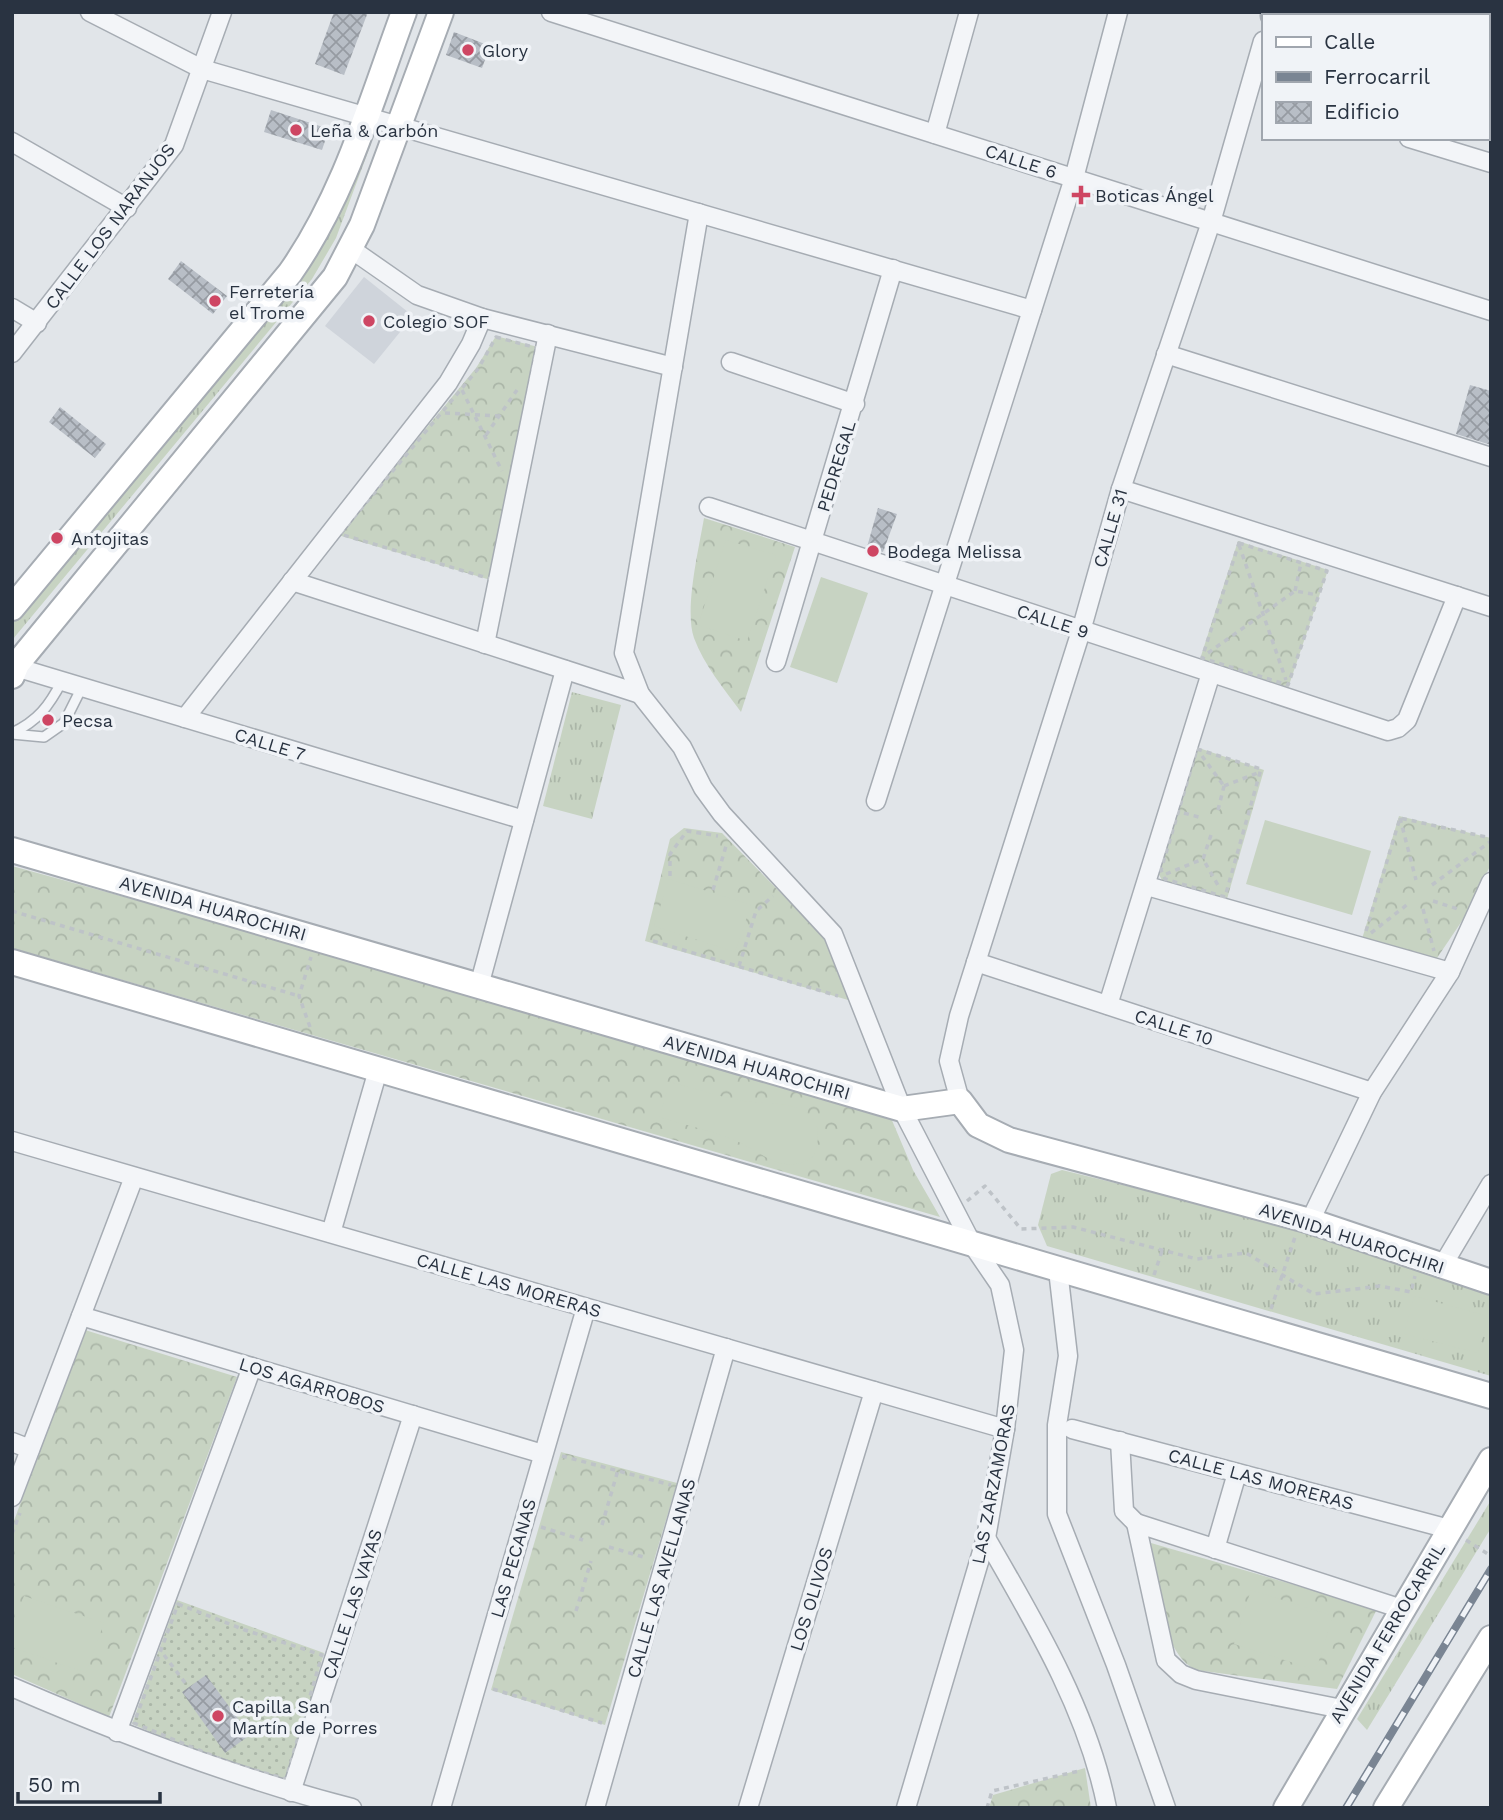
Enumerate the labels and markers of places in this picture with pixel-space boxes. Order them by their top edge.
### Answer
place label: Glory [482,40,529,61]
marker: Glory [460,42,476,58]
place label: Leña & Carbón [310,120,438,141]
marker: Leña & Carbón [288,122,304,138]
place label: Boticas Ángel [1095,185,1214,206]
marker: Boticas Ángel [1073,187,1089,203]
place label: Ferretería el Trome [229,281,314,323]
marker: Ferretería el Trome [207,293,223,309]
place label: Colegio SOF [383,311,489,332]
marker: Colegio SOF [361,313,377,329]
place label: Antojitas [71,528,149,549]
marker: Antojitas [49,530,65,546]
place label: Bodega Melissa [887,541,1022,562]
marker: Bodega Melissa [865,543,881,559]
place label: Pecsa [62,710,113,731]
marker: Pecsa [40,712,56,728]
place label: Capilla San Martín de Porres [232,1696,378,1738]
marker: Capilla San Martín de Porres [210,1708,226,1724]

